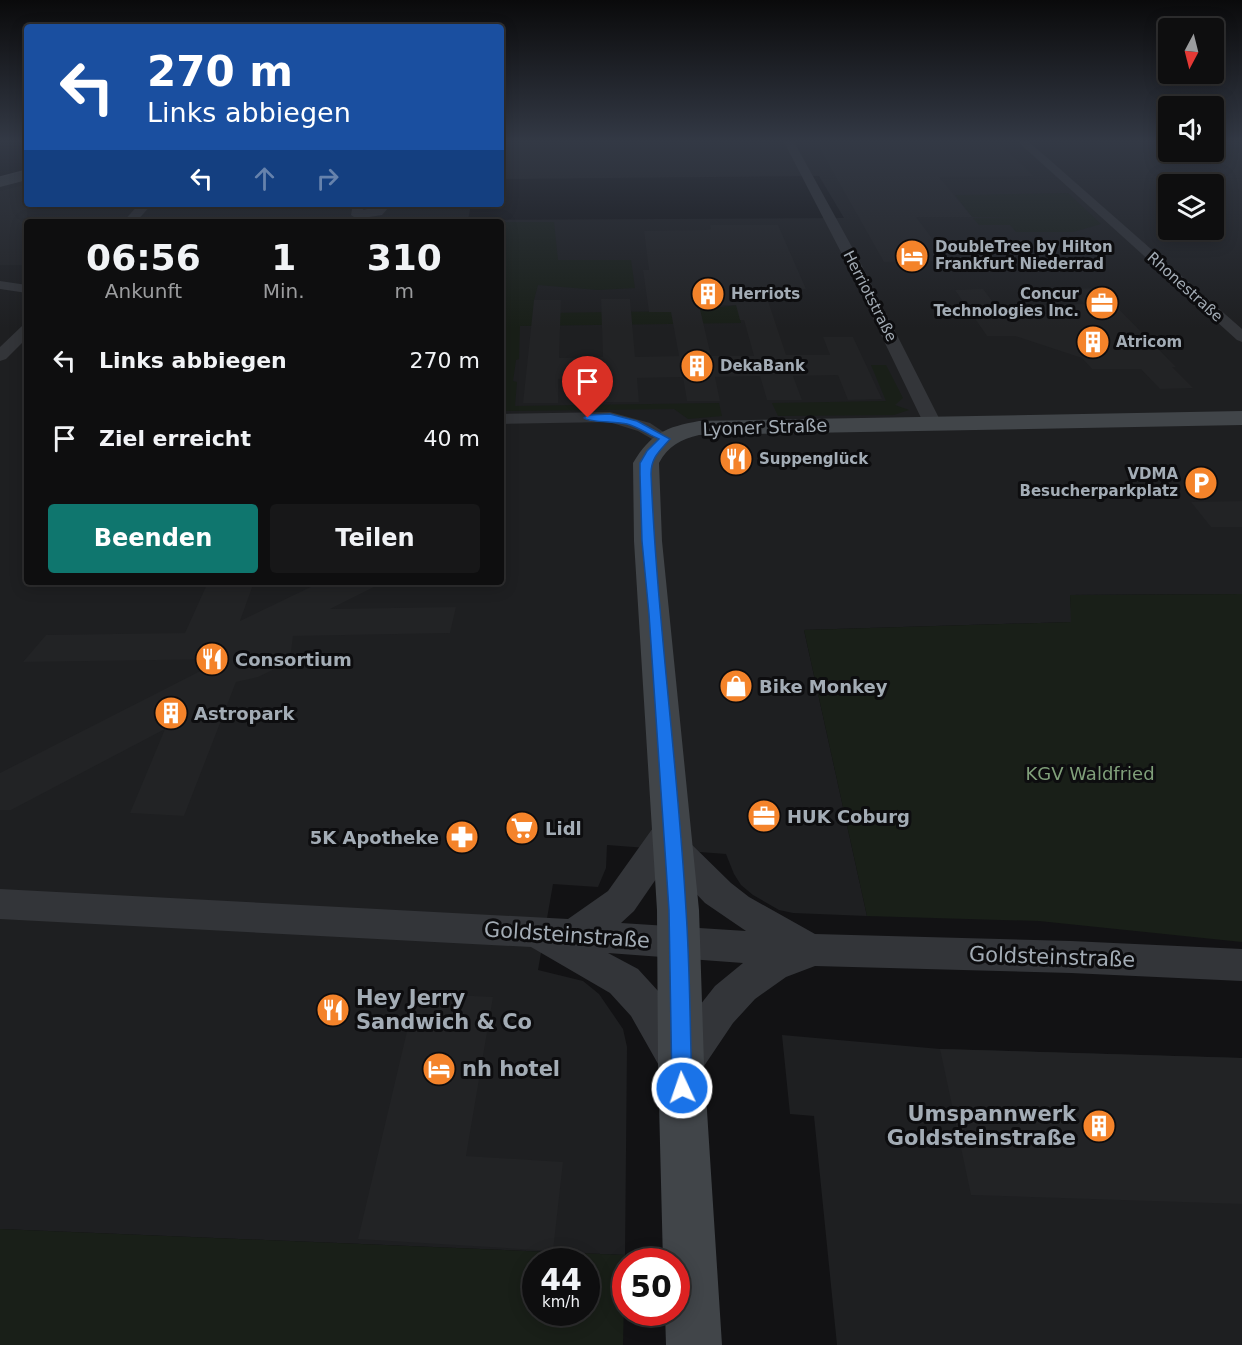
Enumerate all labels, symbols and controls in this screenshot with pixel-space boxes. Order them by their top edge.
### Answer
north arrow [1158,18,1224,84]
map controls [1158,18,1224,240]
text: 270 m [147,47,293,96]
icon: left [48,48,126,126]
button: sound [1158,96,1224,162]
text: Links abbiegen [147,97,351,128]
icon: left [185,162,218,195]
icon: ahead [248,162,281,195]
icon: right [311,162,344,195]
button: layers [1158,174,1224,240]
text: 06:56 [86,237,201,278]
text: 1 [271,237,296,278]
text: 310 [367,237,442,278]
hotel icon: DoubleTree by Hilton Frankfurt Niederrad [894,238,930,274]
place label: DoubleTree by Hilton Frankfurt Niederrad [935,238,1113,273]
street label: Herriotstraße [839,248,901,344]
street label: Rhonestraße [1143,248,1227,326]
building icon: Herriots [690,276,726,312]
text: Ankunft [105,279,182,303]
text: Min. [263,279,305,303]
text: m [395,279,414,303]
place label: Herriots [731,285,800,303]
place label: Concur Technologies Inc. [934,285,1080,320]
office icon: Concur Technologies Inc. [1084,285,1120,321]
building icon: Atricom [1075,324,1111,360]
place label: Atricom [1116,333,1182,351]
icon: left [48,344,81,377]
text: Links abbiegen [99,348,287,373]
text: 270 m [410,348,480,373]
building icon: DekaBank [679,348,715,384]
pin [562,356,613,418]
place label: DekaBank [720,357,806,375]
icon: arrive [571,365,604,398]
street label: Lyoner Straße [702,414,828,440]
icon: arrive [48,422,81,455]
text: Ziel erreicht [99,426,251,451]
text: 40 m [424,426,480,451]
restaurant icon: Suppenglück [718,441,754,477]
place label: Suppenglück [759,450,869,468]
place label: VDMA Besucherparkplatz [1020,465,1178,500]
parking icon: VDMA Besucherparkplatz [1183,465,1219,501]
button: Beenden [48,504,258,573]
button: Teilen [270,504,480,573]
restaurant icon: Consortium [194,641,230,677]
place label: Consortium [235,649,352,670]
shop icon: Bike Monkey [718,668,754,704]
place label: Bike Monkey [759,676,888,697]
building icon: Astropark [153,695,189,731]
place label: Astropark [194,703,295,724]
park label: KGV Waldfried [1025,763,1155,784]
office icon: HUK Coburg [746,798,782,834]
place label: HUK Coburg [787,806,910,827]
supermarket icon: Lidl [504,810,540,846]
place label: Lidl [545,818,582,839]
pharmacy icon: 5K Apotheke [444,819,480,855]
place label: 5K Apotheke [310,827,439,848]
street label: Goldsteinstraße [483,917,651,953]
street label: Goldsteinstraße [968,942,1136,972]
place label: Hey Jerry Sandwich & Co [356,986,532,1034]
restaurant icon: Hey Jerry Sandwich & Co [315,992,351,1028]
hotel icon: nh hotel [421,1051,457,1087]
position arrow [650,1056,714,1120]
place label: nh hotel [462,1057,560,1081]
place label: Umspannwerk Goldsteinstraße [887,1102,1077,1150]
building icon: Umspannwerk Goldsteinstraße [1081,1108,1117,1144]
speed limit sign: 50 [612,1248,690,1326]
text: 44 [540,1262,582,1297]
text: km/h [542,1293,580,1311]

